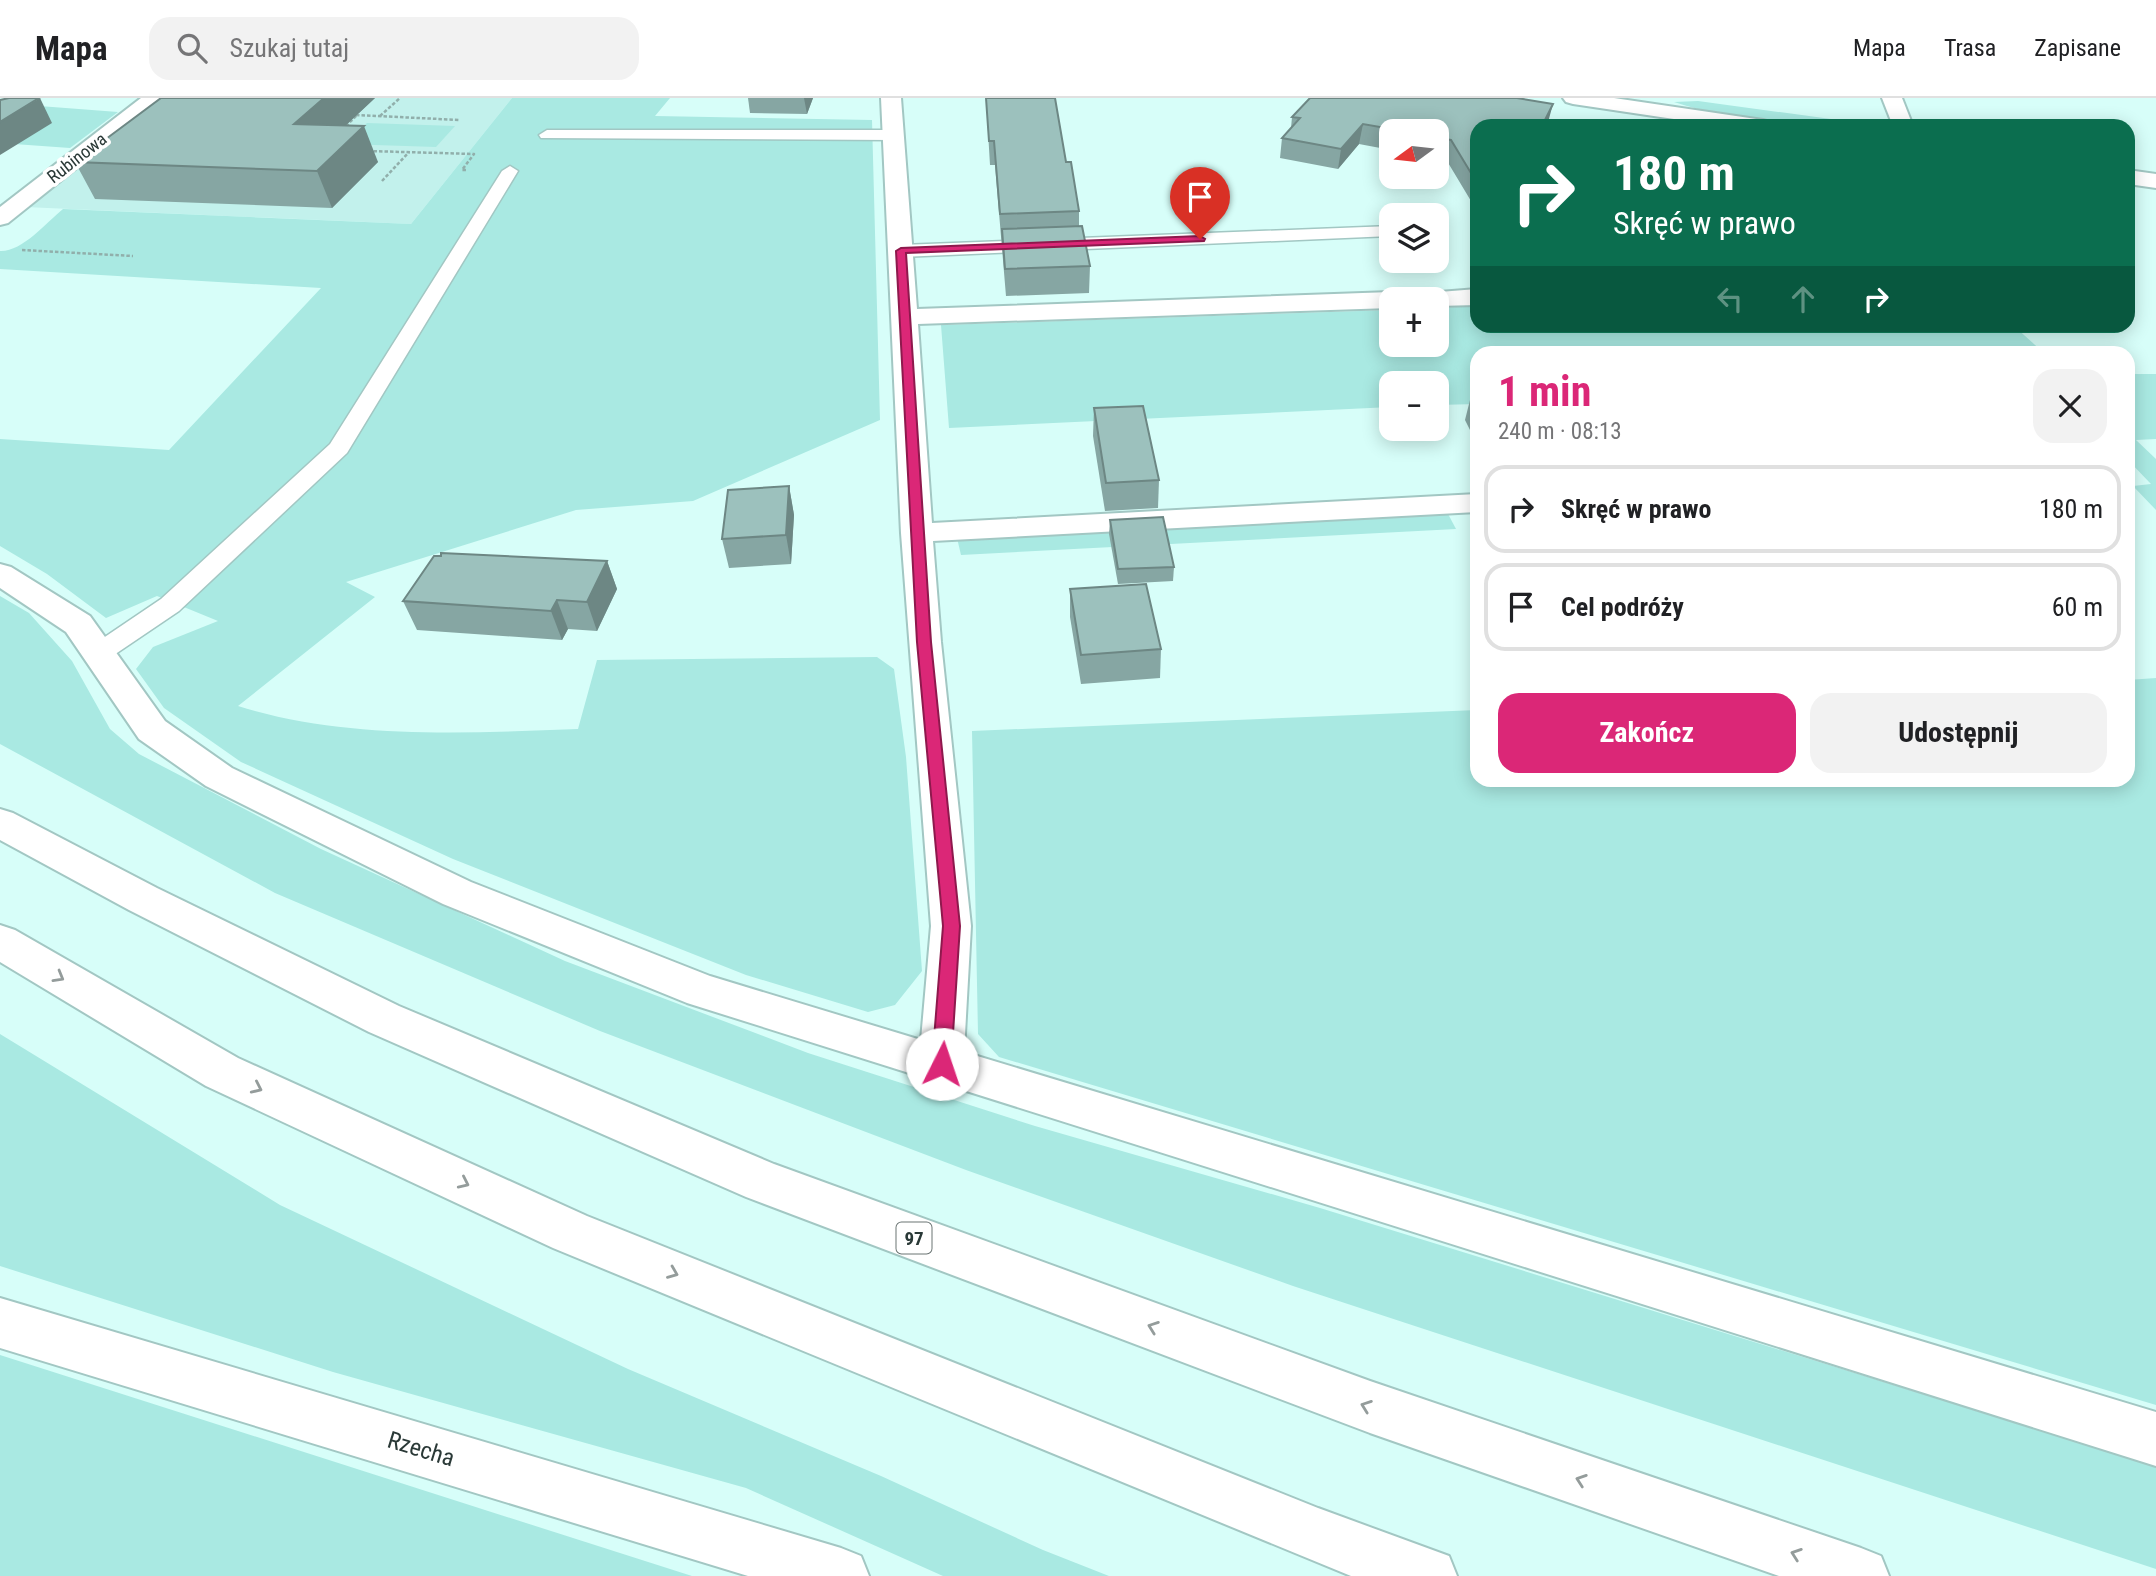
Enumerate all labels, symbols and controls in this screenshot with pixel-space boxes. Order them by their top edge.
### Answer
search box [149,17,639,80]
text: Mapa [35,29,107,68]
icon: search [173,29,211,67]
text: Szukaj tutaj [229,33,349,63]
text: Mapa [1853,34,1906,62]
text: Trasa [1944,34,1996,62]
text: Zapisane [2034,34,2121,62]
north arrow [1379,119,1449,189]
map controls [1379,119,1449,441]
street label: Rubinowa [43,128,110,187]
text: 180 m [1613,145,1735,202]
icon: right [1498,147,1589,238]
pin [1170,167,1230,239]
icon: arrive [1181,178,1219,216]
button: layers [1379,203,1449,273]
text: Skręć w prawo [1613,204,1796,242]
icon: left [1711,280,1749,318]
icon: ahead [1784,280,1822,318]
icon: right [1857,280,1895,318]
button: + [1379,287,1449,357]
text: 1 min [1498,367,1591,416]
button: close [2033,369,2107,443]
button: − [1379,371,1449,441]
text: 240 m · 08:13 [1498,418,1622,445]
icon: right [1502,490,1540,528]
text: Skręć w prawo [1561,494,1711,524]
text: 180 m [2039,494,2103,524]
icon: arrive [1502,588,1540,626]
text: Cel podróży [1561,592,1684,622]
text: 60 m [2052,592,2103,622]
button: Zakończ [1498,693,1796,773]
button: Udostępnij [1810,693,2107,773]
one-way arrow [51,968,64,981]
position arrow [905,1027,979,1101]
one-way arrow [250,1080,262,1094]
one-way arrow [457,1175,469,1189]
road number: 97 [897,1222,932,1254]
one-way arrow [666,1265,678,1279]
one-way arrow [1147,1321,1159,1335]
one-way arrow [1360,1400,1372,1414]
street label: Rzecha [384,1426,458,1472]
one-way arrow [1575,1474,1588,1488]
one-way arrow [1791,1548,1803,1562]

